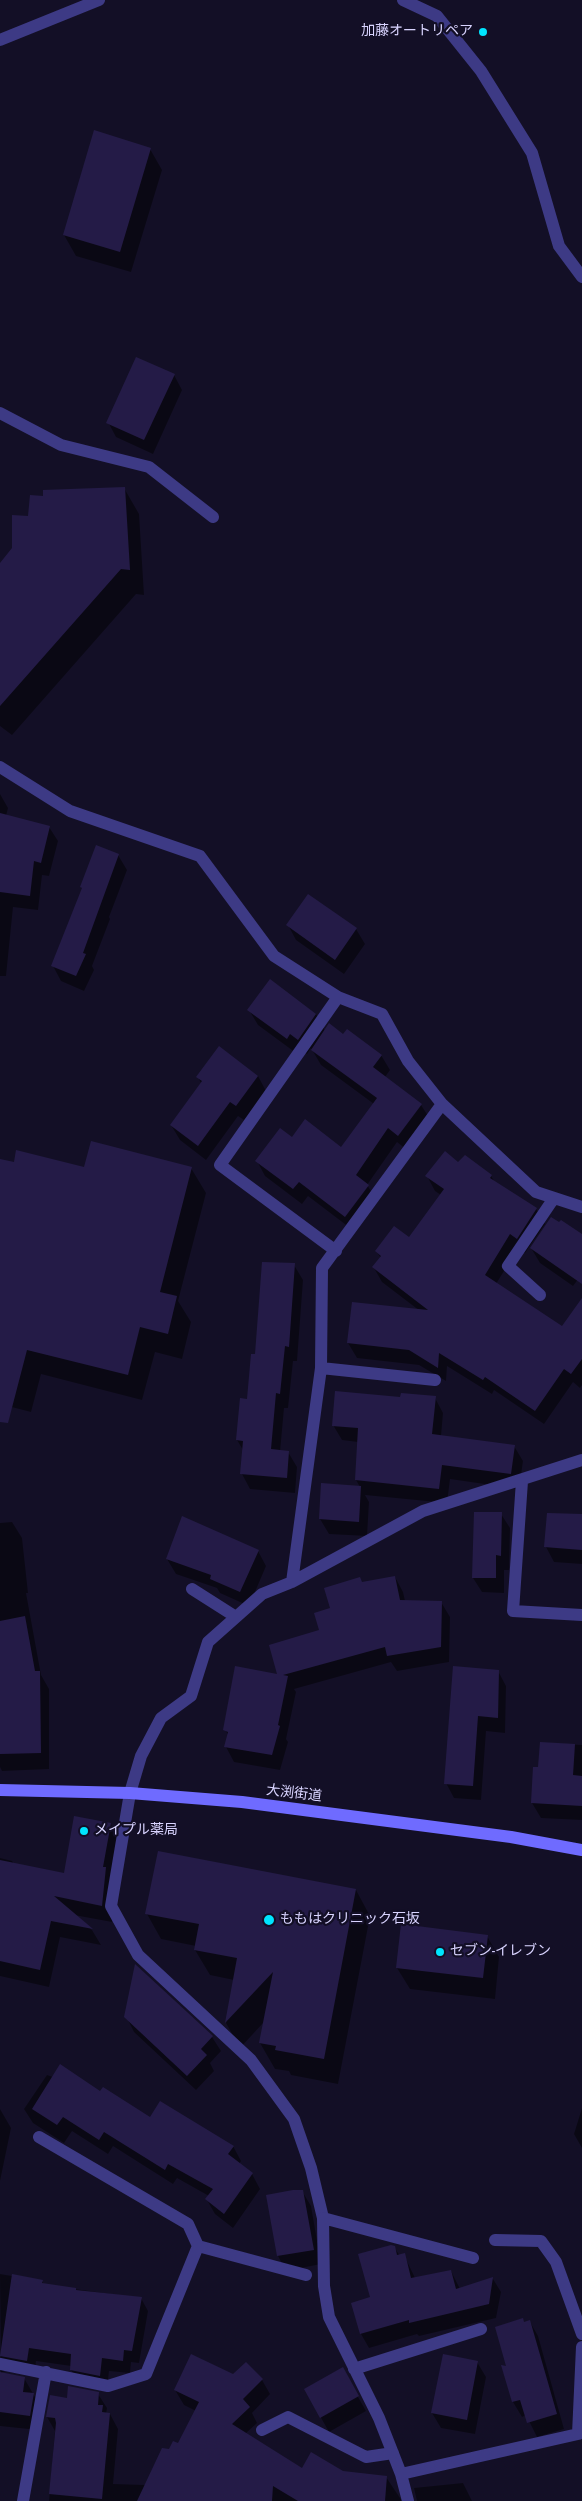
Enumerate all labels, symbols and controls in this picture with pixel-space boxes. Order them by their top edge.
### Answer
place label: 加藤オートリペア [361,24,473,40]
marker: 加藤オートリペア [477,26,489,38]
street label: 大渕街道 [265,1782,323,1806]
place label: メイプル薬局 [94,1823,178,1839]
marker: メイプル薬局 [78,1825,90,1837]
place label: ももはクリニック石坂 [280,1912,420,1928]
marker: ももはクリニック石坂 [262,1913,276,1927]
place label: セブン-イレブン [450,1944,551,1960]
marker: セブン-イレブン [434,1946,446,1958]

